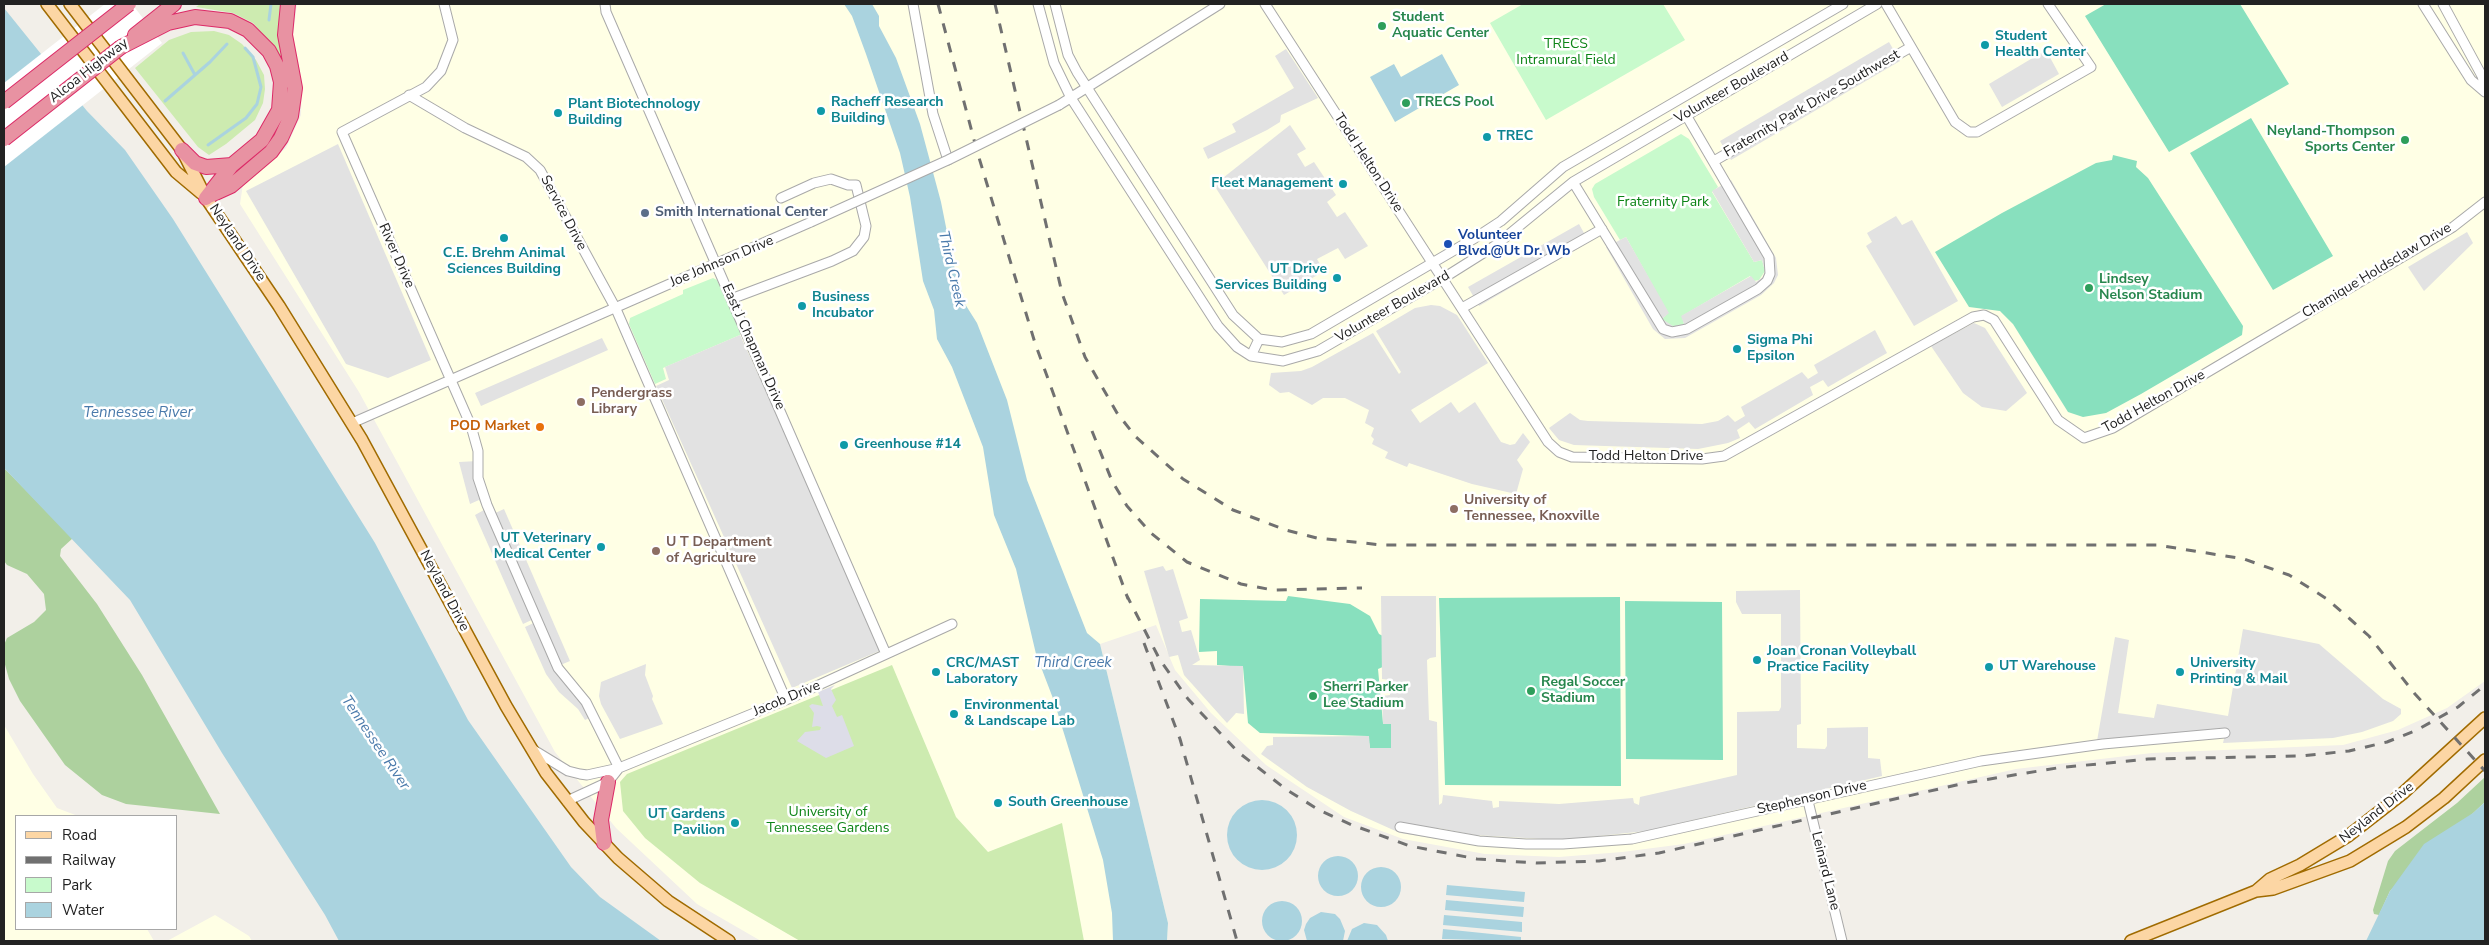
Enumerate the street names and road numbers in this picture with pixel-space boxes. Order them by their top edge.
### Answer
street label: Alcoa Highway [46,35,132,107]
street label: Fraternity Park Drive Southwest [1721,47,1903,161]
street label: Volunteer Boulevard [1672,48,1792,128]
street label: Todd Helton Drive [1330,110,1406,216]
street label: Service Drive [536,173,590,253]
street label: Neyland Drive [205,201,269,285]
street label: Chamique Holdsclaw Drive [2299,220,2455,322]
street label: River Drive [374,221,418,291]
street label: Joe Johnson Drive [668,233,776,291]
street label: Volunteer Boulevard [1333,267,1453,347]
street label: East J Chapman Drive [718,282,788,412]
street label: Todd Helton Drive [2100,367,2208,437]
street label: Todd Helton Drive [1589,449,1703,465]
street label: Neyland Drive [416,548,472,634]
street label: Jacob Drive [751,677,823,721]
street label: Stephenson Drive [1756,777,1868,819]
street label: Neyland Drive [2337,779,2417,847]
street label: Leinard Lane [1807,830,1843,912]

